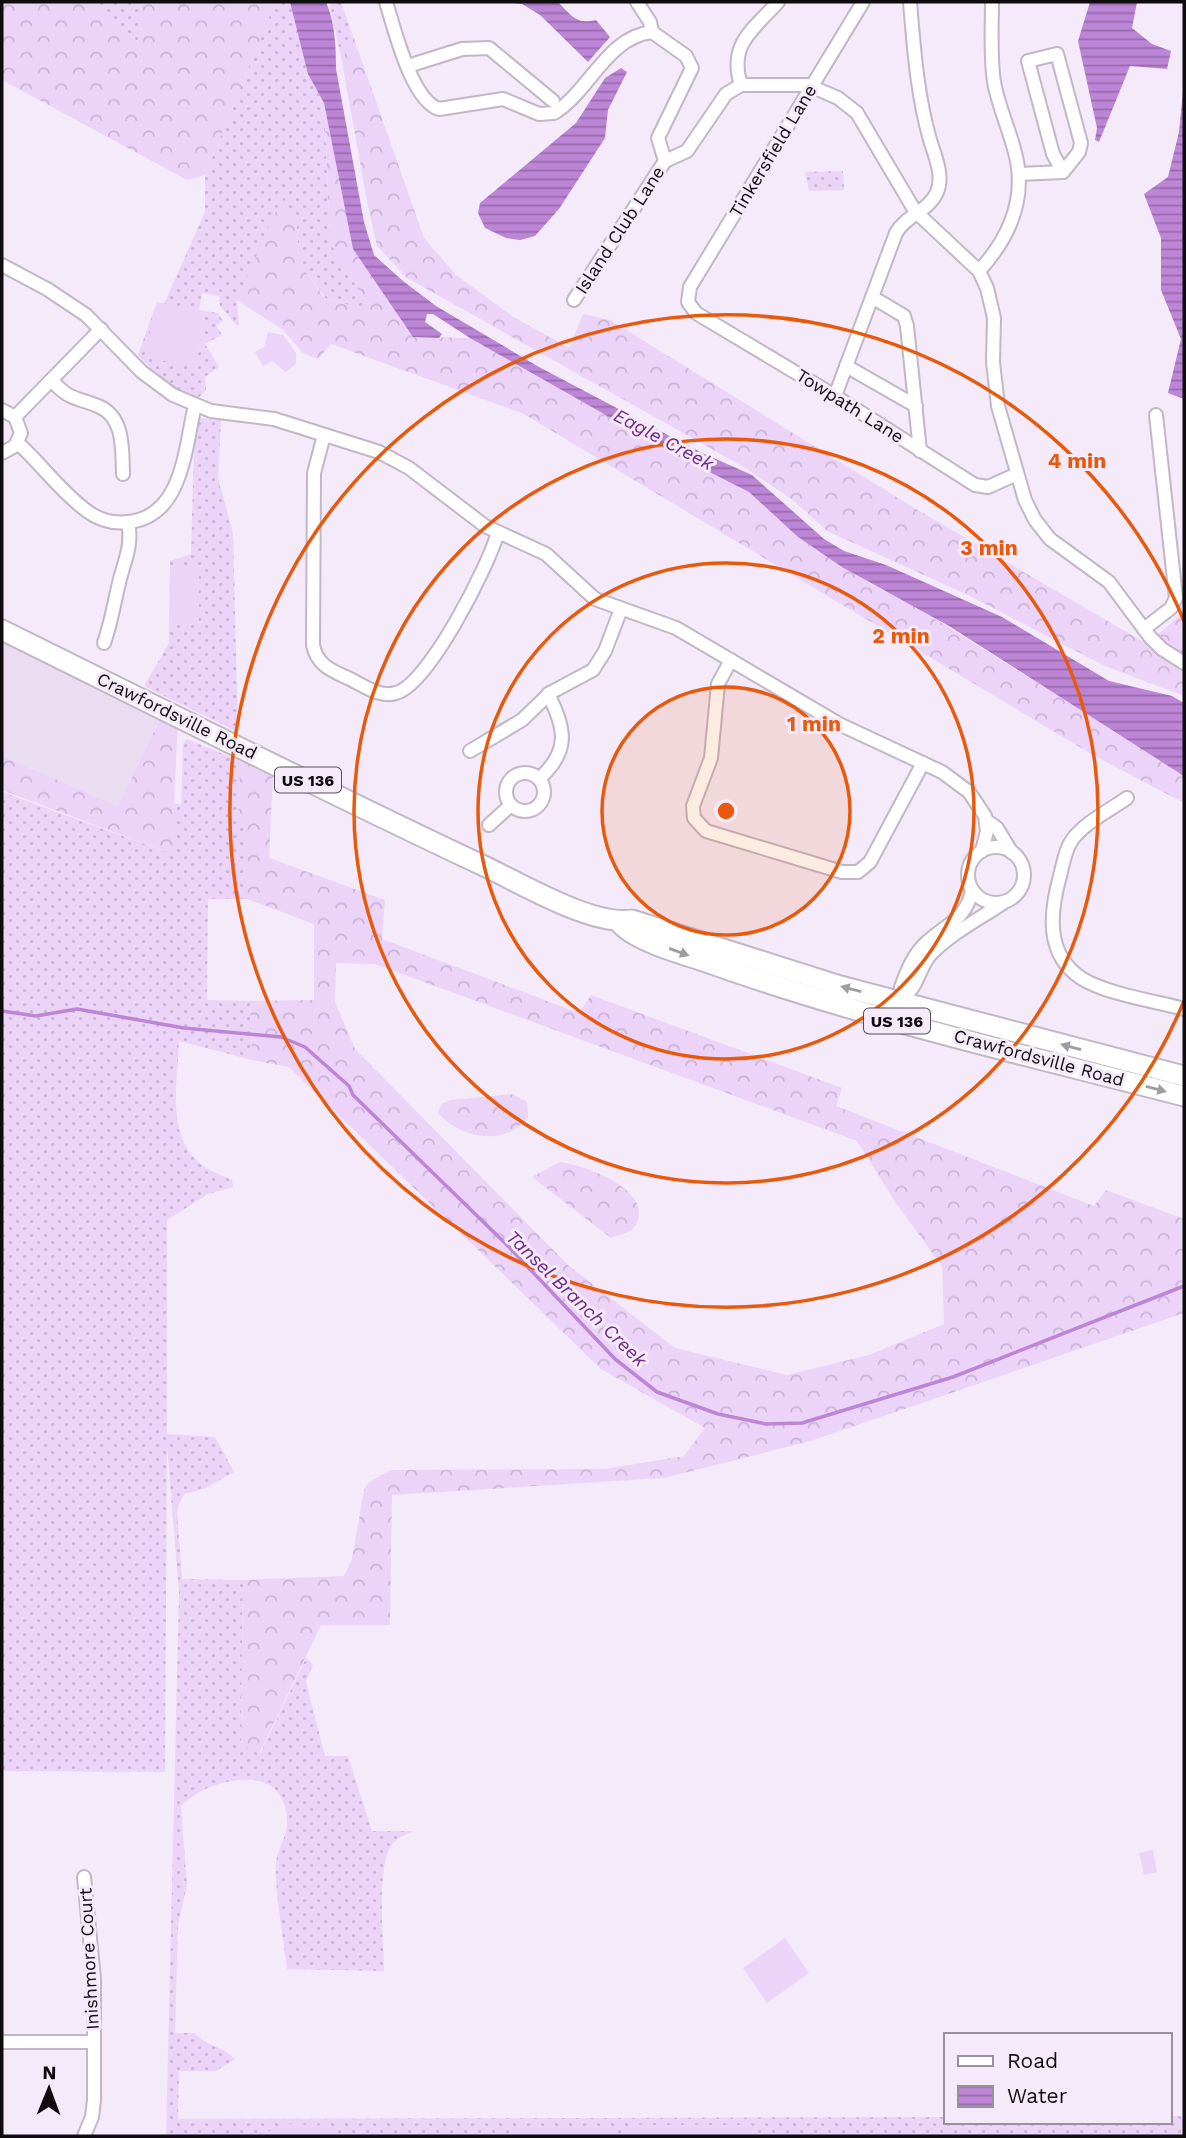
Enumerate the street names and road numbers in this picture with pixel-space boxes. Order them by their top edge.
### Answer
street label: Tinkersfield Lane [725,81,820,221]
street label: Island Club Lane [571,162,669,297]
street label: Towpath Lane [793,364,908,447]
street label: Crawfordsville Road [94,668,261,763]
road number: US 136 [275,768,341,792]
road number: US 136 [864,1009,930,1034]
street label: Crawfordsville Road [952,1025,1127,1090]
street label: Inishmore Court [74,1887,103,2030]

